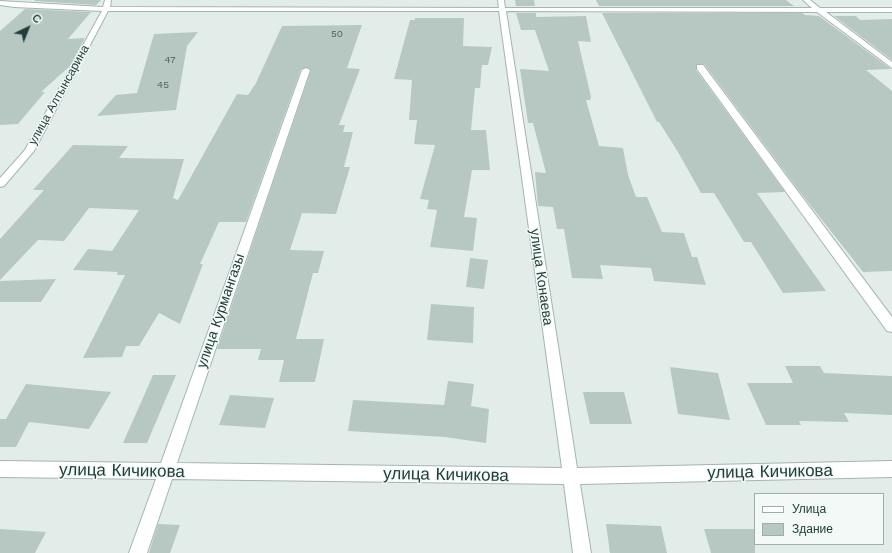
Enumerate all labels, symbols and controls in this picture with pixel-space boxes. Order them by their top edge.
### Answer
north arrow [8,8,48,48]
text: С [29,11,44,26]
house number: 50 [331,28,343,40]
street label: улица Алтынсарина [26,42,92,148]
house number: 47 [164,54,176,66]
house number: 45 [157,79,169,91]
street label: улица Конаева [526,228,556,326]
street label: улица Курмангазы [194,251,248,371]
street label: улица Кичикова [59,460,185,482]
street label: улица Кичикова [707,461,833,483]
street label: улица Кичикова [383,464,509,486]
legend [754,493,884,545]
text: Улица [792,502,826,516]
text: Здание [792,522,833,536]

